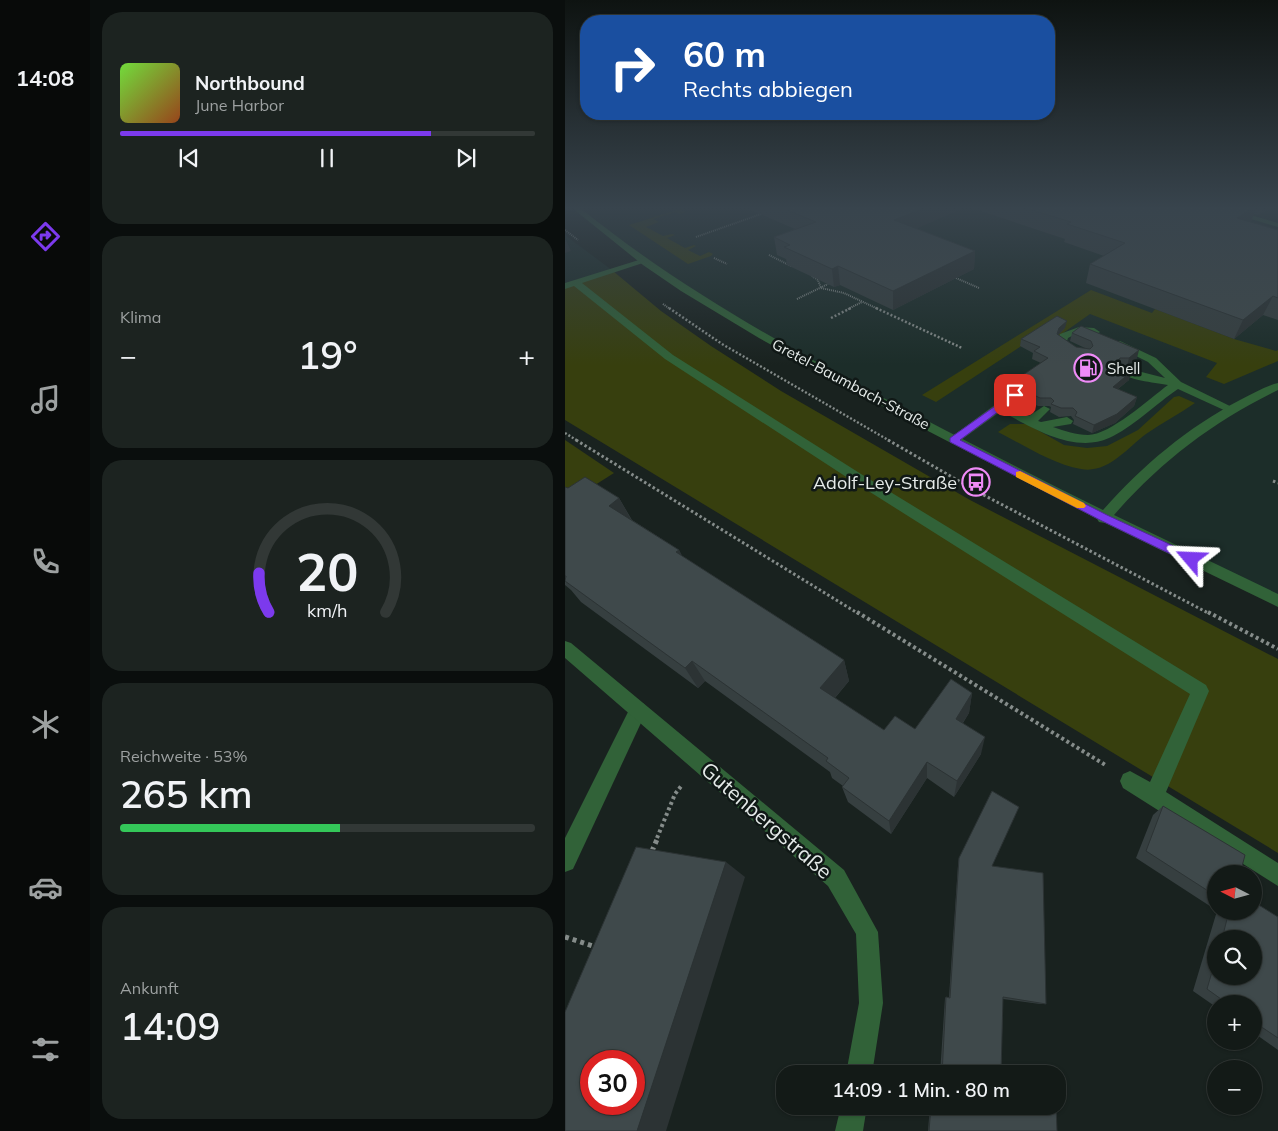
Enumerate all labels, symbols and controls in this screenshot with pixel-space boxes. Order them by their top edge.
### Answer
text: 60 m [683,32,766,76]
icon: right [600,35,665,100]
text: 14:08 [16,64,74,92]
text: Northbound [195,71,305,95]
text: Rechts abbiegen [683,75,853,103]
text: June Harbor [195,95,284,115]
icon: previous [175,144,203,172]
icon: pause [313,144,341,172]
icon: next [452,144,480,172]
icon: directions [28,219,63,254]
text: Klima [120,307,161,327]
text: 19° [298,331,357,379]
street label: Gretel-Baumbach-Straße [769,334,933,434]
text: − [120,338,137,373]
text: + [518,338,535,373]
fuel station icon: Shell [1073,353,1103,383]
place label: Shell [1107,359,1140,378]
pin [994,374,1036,416]
icon: arrive [1001,381,1029,409]
icon: music [28,382,63,417]
bus stop icon: Adolf-Ley-Straße [961,467,991,497]
place label: Adolf-Ley-Straße [813,471,957,494]
position arrow [1164,532,1216,584]
text: 20 [296,539,359,604]
icon: phone [28,544,63,579]
text: km/h [307,599,348,621]
icon: climate [28,707,63,742]
text: Reichweite · 53% [120,746,247,766]
street label: Gutenbergstraße [696,756,838,884]
text: 265 km [120,770,253,818]
north arrow [1207,865,1263,920]
map controls [1207,865,1262,1115]
icon: car [28,870,63,905]
button: search [1207,930,1262,985]
text: Ankunft [120,978,179,998]
button: + [1207,995,1262,1050]
text: 14:09 [120,1002,220,1050]
icon: filters [28,1032,63,1067]
speed limit sign: 30 [580,1050,645,1115]
button: − [1207,1060,1262,1115]
text: 14:09 · 1 Min. · 80 m [832,1078,1010,1102]

